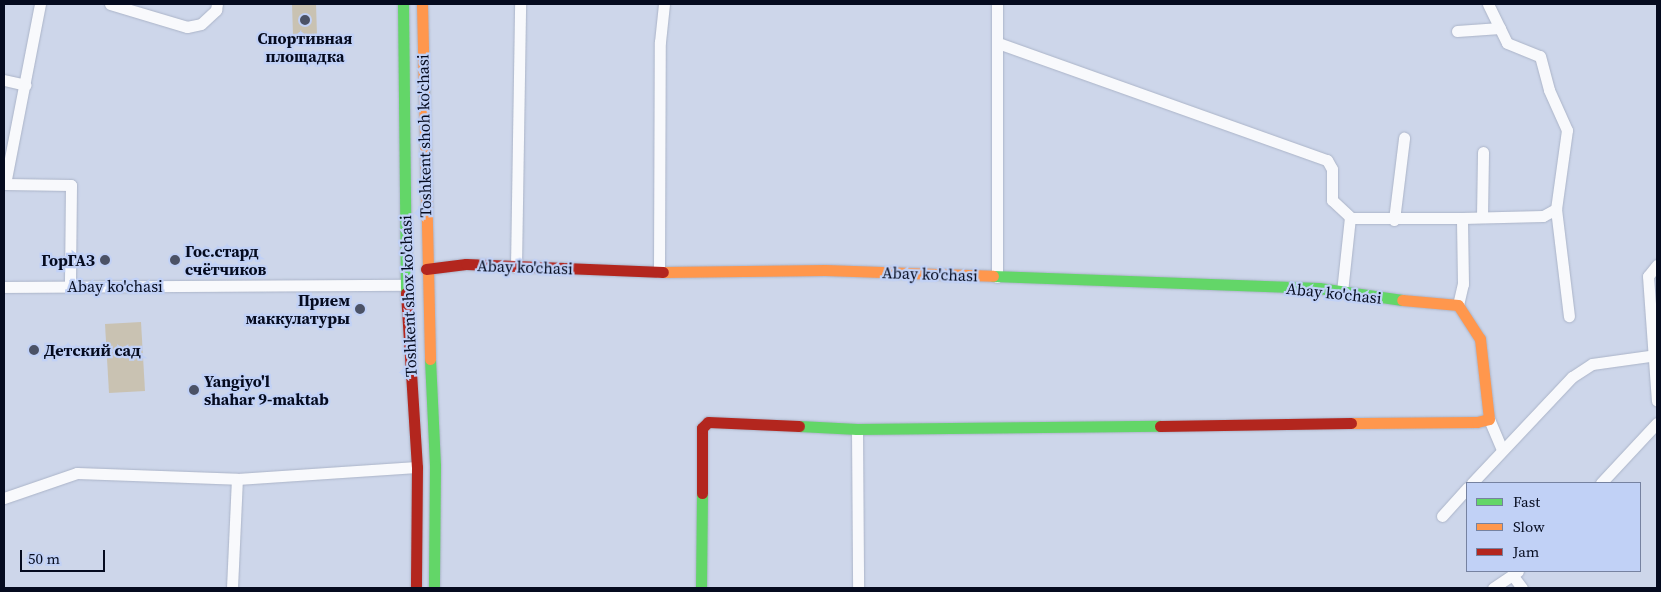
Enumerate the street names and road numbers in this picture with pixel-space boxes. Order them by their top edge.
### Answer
street label: Toshkent shoh ko'chasi [413,54,435,218]
street label: Toshkent shox ko'chasi [396,215,420,377]
street label: Abay ko'chasi [477,256,573,278]
street label: Abay ko'chasi [882,263,978,285]
street label: Abay ko'chasi [67,276,163,296]
street label: Abay ko'chasi [1285,278,1383,308]

